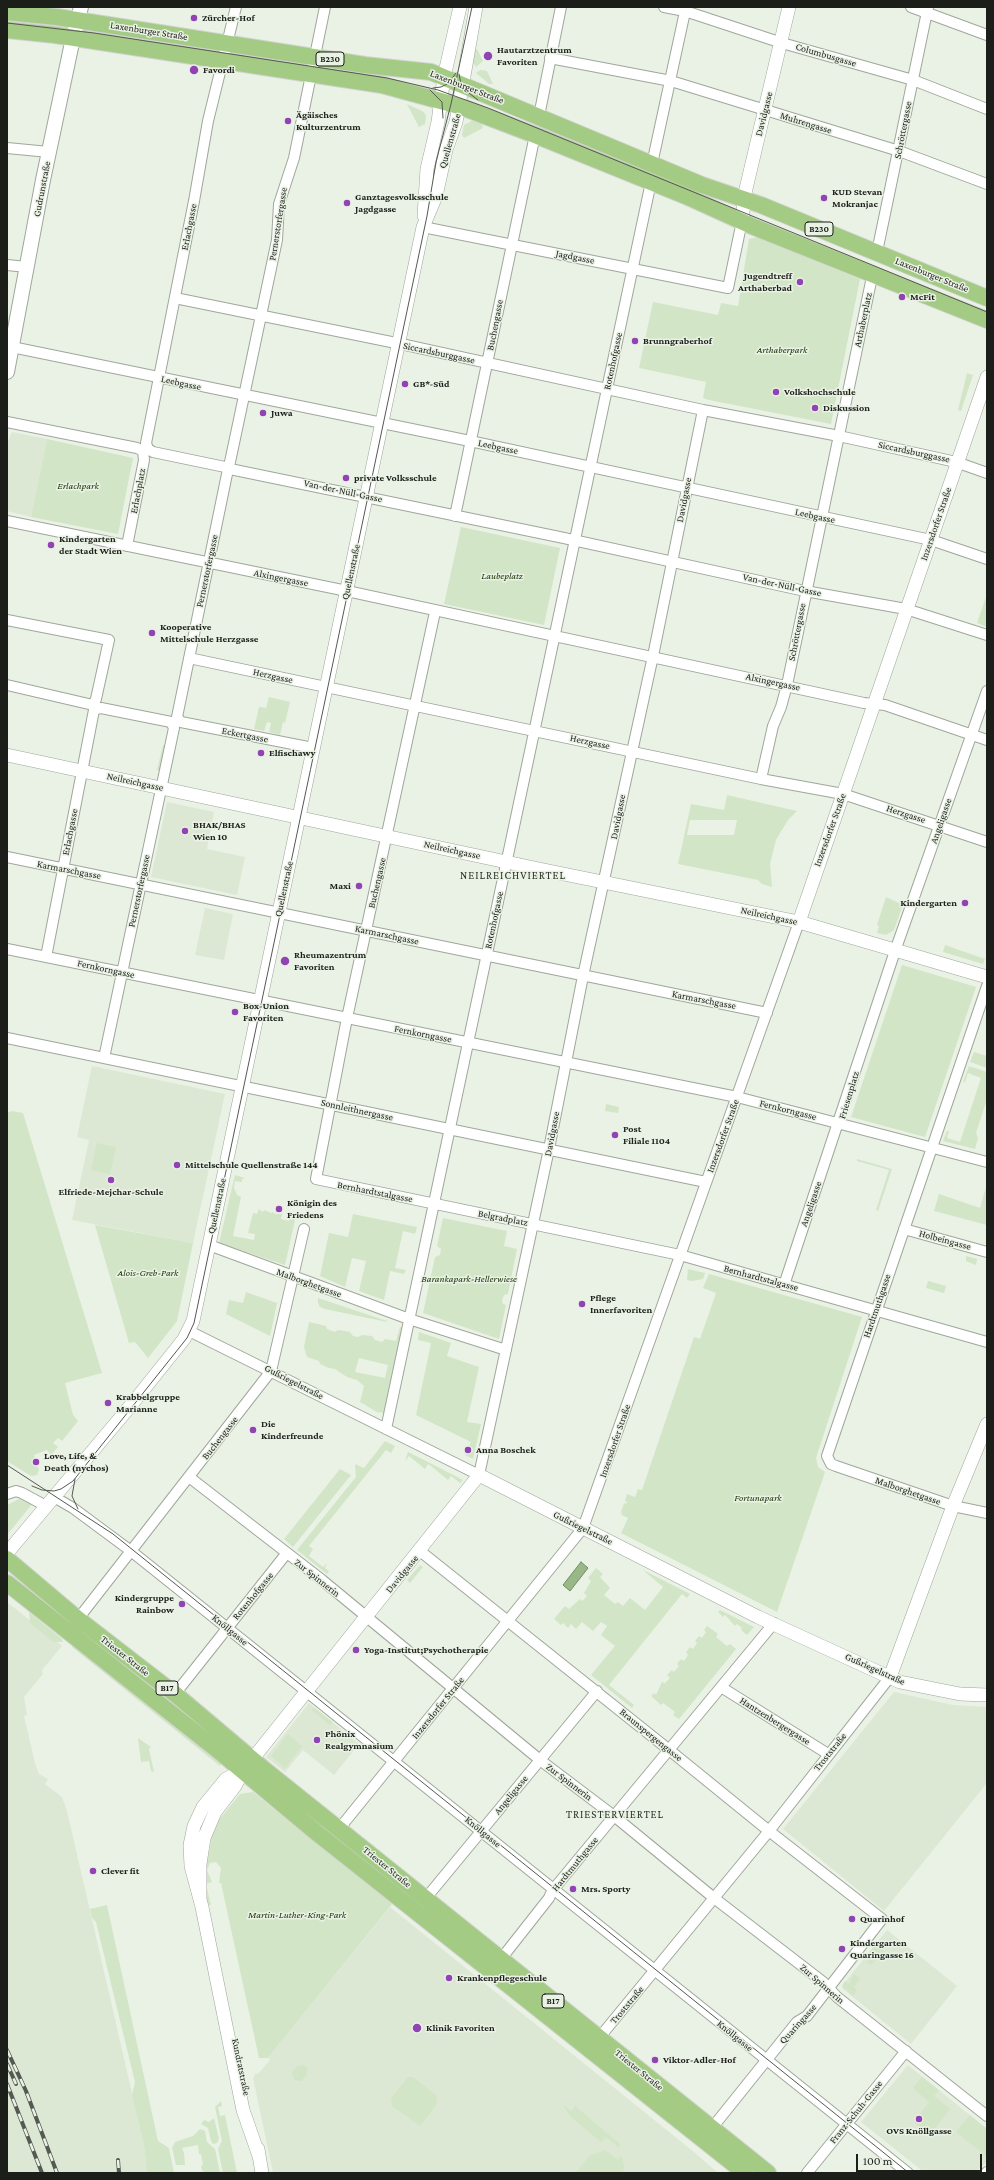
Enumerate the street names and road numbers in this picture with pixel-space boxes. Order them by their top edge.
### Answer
street label: Laxenburger Straße [109,19,189,43]
street label: Columbusgasse [794,41,858,69]
road number: B230 [316,52,344,66]
street label: Laxenburger Straße [428,67,506,107]
street label: Davidgasse [753,91,775,137]
street label: Schröttergasse [892,100,914,160]
street label: Muhrengasse [779,109,833,137]
street label: Quellenstraße [436,112,464,170]
street label: Gudrunstraße [31,160,53,218]
street label: Pernerstorfergasse [266,186,290,262]
street label: Erlachgasse [179,203,199,251]
road number: B230 [805,222,833,236]
street label: Jagdgasse [555,247,595,267]
street label: Laxenburger Straße [893,255,971,295]
street label: Arthaberplatz [851,292,875,348]
street label: Buchengasse [484,298,506,352]
street label: Rotenhofgasse [601,331,625,391]
street label: Siccardsburggasse [402,340,476,366]
street label: Leebgasse [160,373,202,393]
street label: Leebgasse [477,437,519,457]
street label: Siccardsburggasse [877,439,951,465]
street label: Erlachplatz [128,467,148,515]
street label: Van-der-Nüll-Gasse [303,477,383,505]
street label: Davidgasse [674,477,694,523]
street label: Inzersdorfer Straße [918,486,954,562]
street label: Leebgasse [794,506,836,526]
street label: Pernerstorfergasse [193,534,221,608]
street label: Quellenstraße [339,543,363,601]
street label: Alxingergasse [253,567,309,589]
street label: Van-der-Nüll-Gasse [742,571,822,599]
street label: Schröttergasse [786,602,808,662]
street label: Herzgasse [252,666,294,686]
street label: Alxingergasse [745,670,801,694]
street label: Eckertgasse [221,725,269,745]
street label: Herzgasse [569,732,611,752]
street label: Neilreichgasse [106,770,164,794]
street label: Inzersdorfer Straße [811,792,849,868]
street label: Davidgasse [608,794,628,840]
street label: Angeligasse [928,797,954,845]
street label: Herzgasse [885,802,927,826]
street label: Erlachgasse [60,808,80,856]
street label: Neilreichgasse [423,838,481,862]
street label: Pernerstorfergasse [125,854,153,928]
street label: Buchengasse [365,856,389,910]
street label: Karmarschgasse [36,858,102,882]
street label: Quellenstraße [272,860,296,918]
street label: Rotenhofgasse [482,890,506,950]
street label: Neilreichgasse [740,904,798,928]
street label: Karmarschgasse [354,922,420,948]
street label: Fernkorngasse [76,957,136,981]
street label: Karmarschgasse [671,988,737,1012]
street label: Fernkorngasse [393,1023,453,1045]
street label: Friesenplatz [836,1070,862,1120]
street label: Sonnleithnergasse [320,1096,394,1124]
street label: Fernkorngasse [758,1097,818,1123]
street label: Inzersdorfer Straße [704,1098,742,1174]
street label: Davidgasse [542,1111,562,1157]
street label: Quellenstraße [205,1177,229,1235]
street label: Bernhardtstalgasse [336,1179,414,1205]
street label: Angeligasse [798,1180,824,1228]
street label: Belgradplatz [477,1207,529,1229]
street label: Holbeingasse [918,1227,972,1253]
street label: Bernhardtstalgasse [722,1262,800,1294]
street label: Malborghetgasse [275,1266,343,1300]
street label: Hardtmuthgasse [860,1272,894,1340]
street label: Gußriegelstraße [262,1362,326,1402]
street label: Inzersdorfer Straße [597,1403,633,1479]
street label: Buchengasse [199,1414,241,1462]
street label: Malborghetgasse [874,1474,942,1508]
street label: Gußriegelstraße [551,1508,615,1548]
street label: Davidgasse [383,1553,421,1595]
street label: Zur Spinnerin [292,1556,342,1600]
street label: Rotenhofgasse [230,1570,276,1622]
street label: Knöllgasse [210,1612,250,1648]
street label: Triester Straße [98,1633,152,1679]
street label: Gußriegelstraße [843,1650,907,1688]
street label: Inzersdorfer Straße [409,1674,467,1742]
road number: B17 [156,1681,178,1695]
street label: Hantzenbergergasse [737,1694,813,1748]
street label: Braunspergengasse [617,1706,685,1764]
street label: Troststraße [811,1730,849,1774]
street label: Zur Spinnerin [543,1761,595,1803]
street label: Angeligasse [492,1773,530,1817]
street label: Knöllgasse [463,1814,503,1850]
street label: Hardtmuthgasse [549,1834,601,1894]
street label: Triester Straße [360,1844,414,1890]
street label: Zur Spinnerin [797,1961,847,2007]
street label: Troststraße [608,1983,646,2027]
road number: B17 [542,1994,564,2008]
street label: Quaringasse [777,2001,819,2047]
street label: Knöllgasse [715,2018,755,2054]
street label: Kundratstraße [229,2037,253,2097]
street label: Triester Straße [612,2047,666,2093]
street label: Franz-Schuh-Gasse [827,2078,885,2146]

